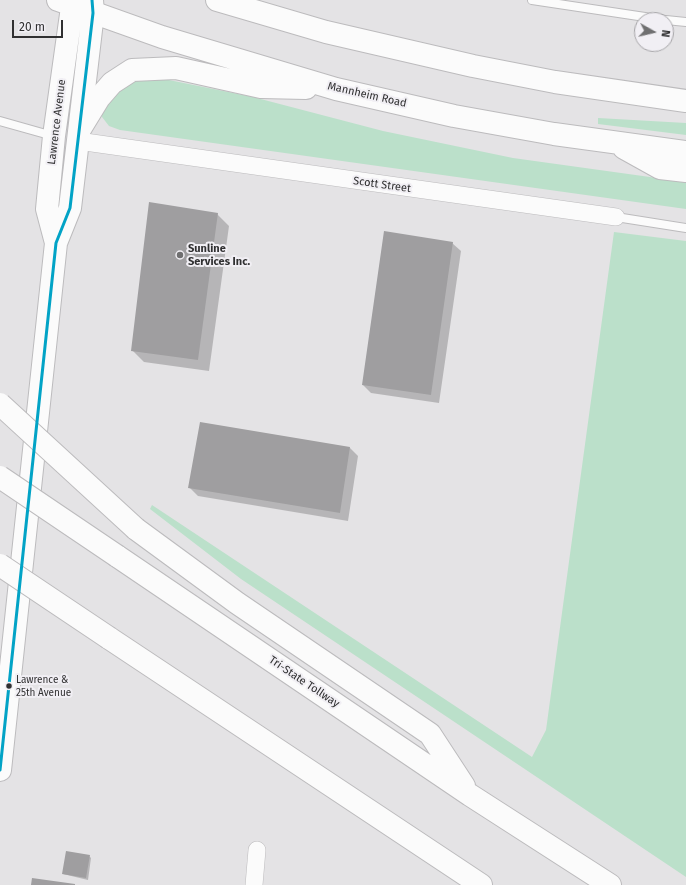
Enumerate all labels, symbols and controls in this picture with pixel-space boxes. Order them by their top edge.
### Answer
scale bar [14,12,65,38]
north arrow [634,12,674,52]
text: 20 m [19,20,45,34]
text: N [658,29,672,38]
street label: Lawrence Avenue [45,79,69,165]
street label: Mannheim Road [326,79,408,111]
street label: Scott Street [352,174,412,196]
place label: Sunline Services Inc. [188,242,250,268]
marker: Sunline Services Inc. [175,250,185,260]
street label: Tri-State Tollway [266,654,342,710]
place label: Lawrence & 25th Avenue [16,674,71,698]
marker: Lawrence & 25th Avenue [4,681,14,691]

